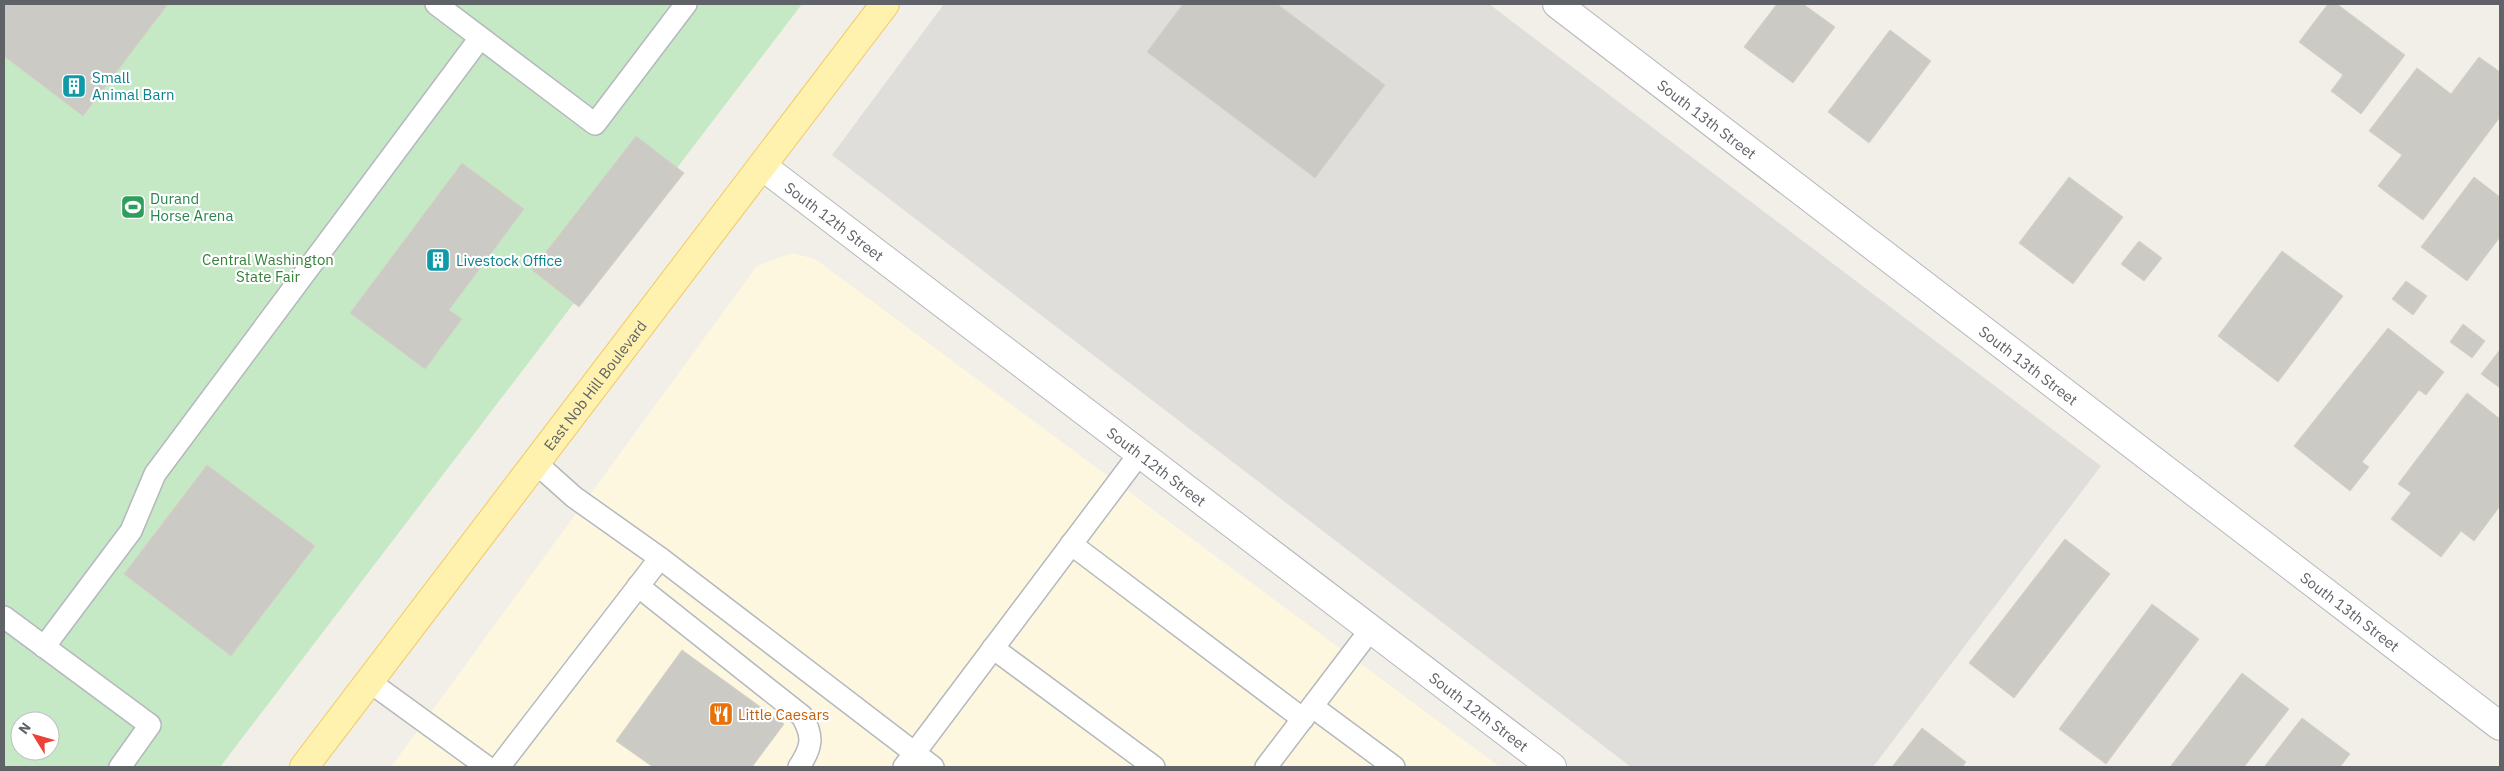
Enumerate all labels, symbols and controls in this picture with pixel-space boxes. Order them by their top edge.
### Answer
place label: Small Animal Barn [92,68,174,104]
building icon: Small Animal Barn [61,73,87,99]
street label: South 13th Street [1654,75,1760,163]
street label: South 12th Street [781,177,888,265]
place label: Durand Horse Arena [150,189,233,225]
sports icon: Durand Horse Arena [120,194,146,220]
building icon: Livestock Office [425,247,451,273]
park label: Central Washington State Fair [202,250,334,286]
place label: Livestock Office [456,251,562,270]
street label: East Nob Hill Boulevard [539,316,650,454]
street label: South 13th Street [1975,321,2082,409]
street label: South 12th Street [1103,423,1210,510]
street label: South 13th Street [2297,567,2403,655]
street label: South 12th Street [1426,668,1532,755]
restaurant icon: Little Caesars [708,701,734,727]
place label: Little Caesars [738,705,829,724]
north arrow [10,711,60,761]
text: N [14,719,35,738]

